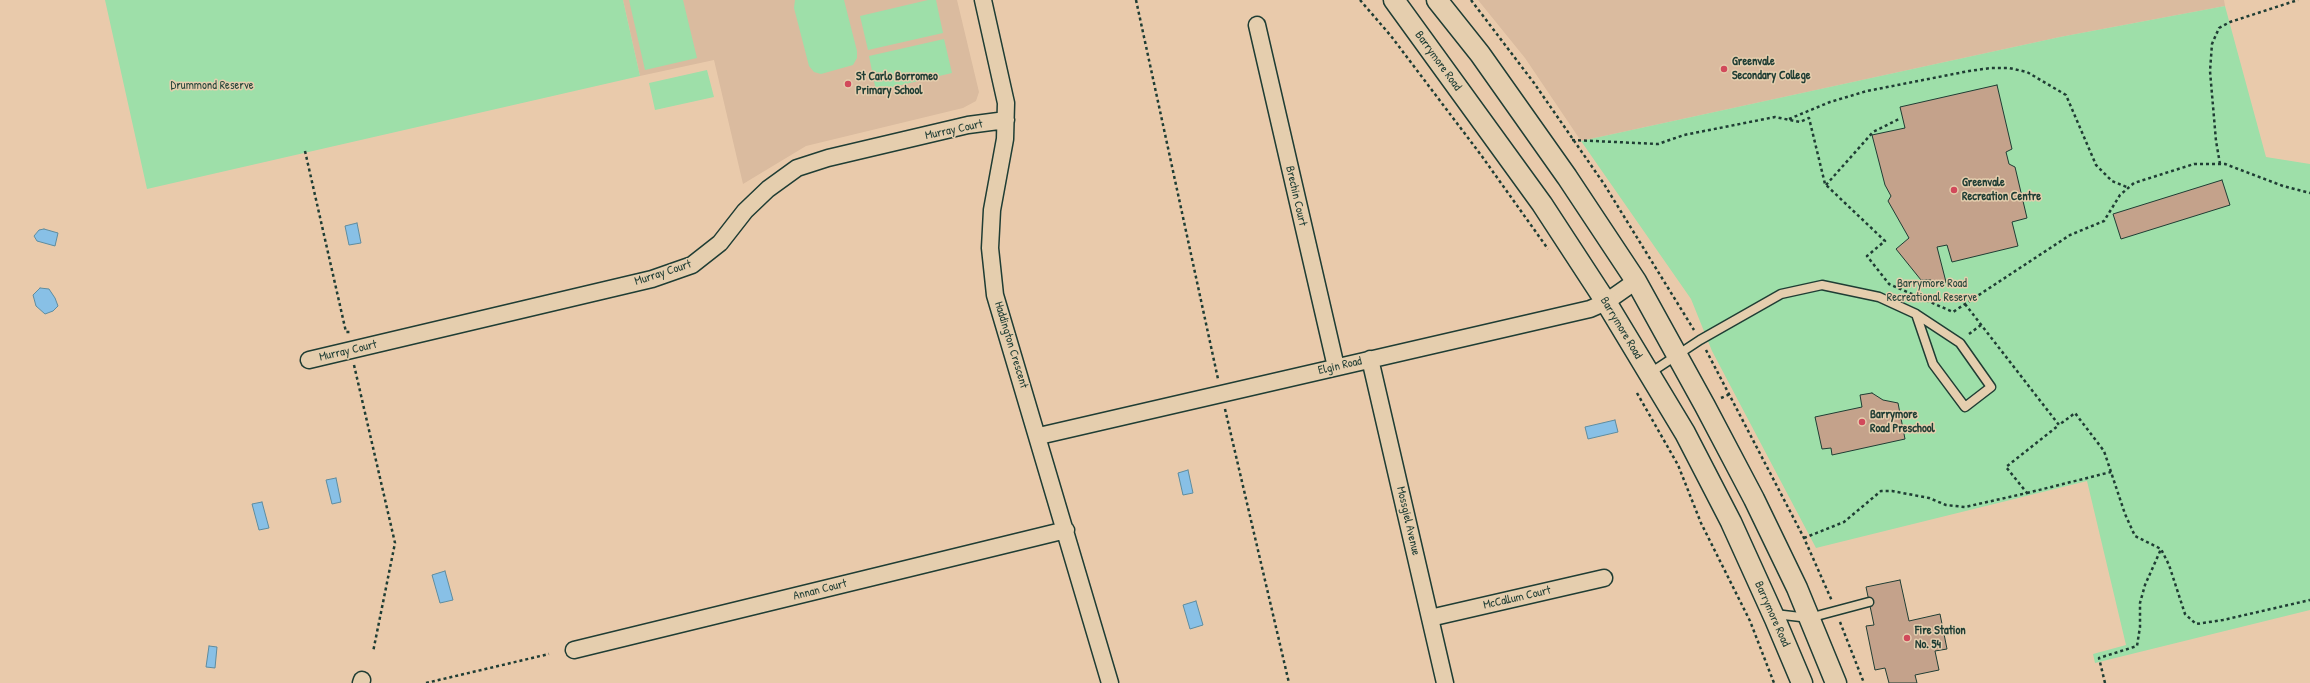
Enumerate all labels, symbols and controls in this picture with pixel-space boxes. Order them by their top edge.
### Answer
street label: Barrymore Road [1412,28,1464,94]
place label: Greenvale Secondary College [1732,55,1811,83]
marker: Greenvale Secondary College [1719,64,1729,74]
place label: St Carlo Borromeo Primary School [856,70,938,98]
park label: Drummond Reserve [171,79,253,93]
marker: St Carlo Borromeo Primary School [843,79,853,89]
street label: Murray Court [924,117,984,143]
street label: Brechin Court [1282,165,1310,227]
place label: Greenvale Recreation Centre [1962,176,2041,204]
marker: Greenvale Recreation Centre [1949,185,1959,195]
street label: Murray Court [633,257,693,289]
park label: Barrymore Road Recreational Reserve [1887,277,1977,305]
street label: Barrymore Road [1597,294,1645,362]
street label: Haddington Crescent [991,300,1031,390]
street label: Murray Court [318,337,378,365]
street label: Elgin Road [1317,354,1363,378]
place label: Barrymore Road Preschool [1870,408,1935,436]
marker: Barrymore Road Preschool [1857,417,1867,427]
street label: Mossgiel Avenue [1393,485,1423,557]
street label: Annan Court [792,576,848,604]
street label: Barrymore Road [1751,579,1793,649]
street label: McCallum Court [1482,583,1552,613]
place label: Fire Station No. 54 [1915,624,1966,652]
marker: Fire Station No. 54 [1902,633,1912,643]

